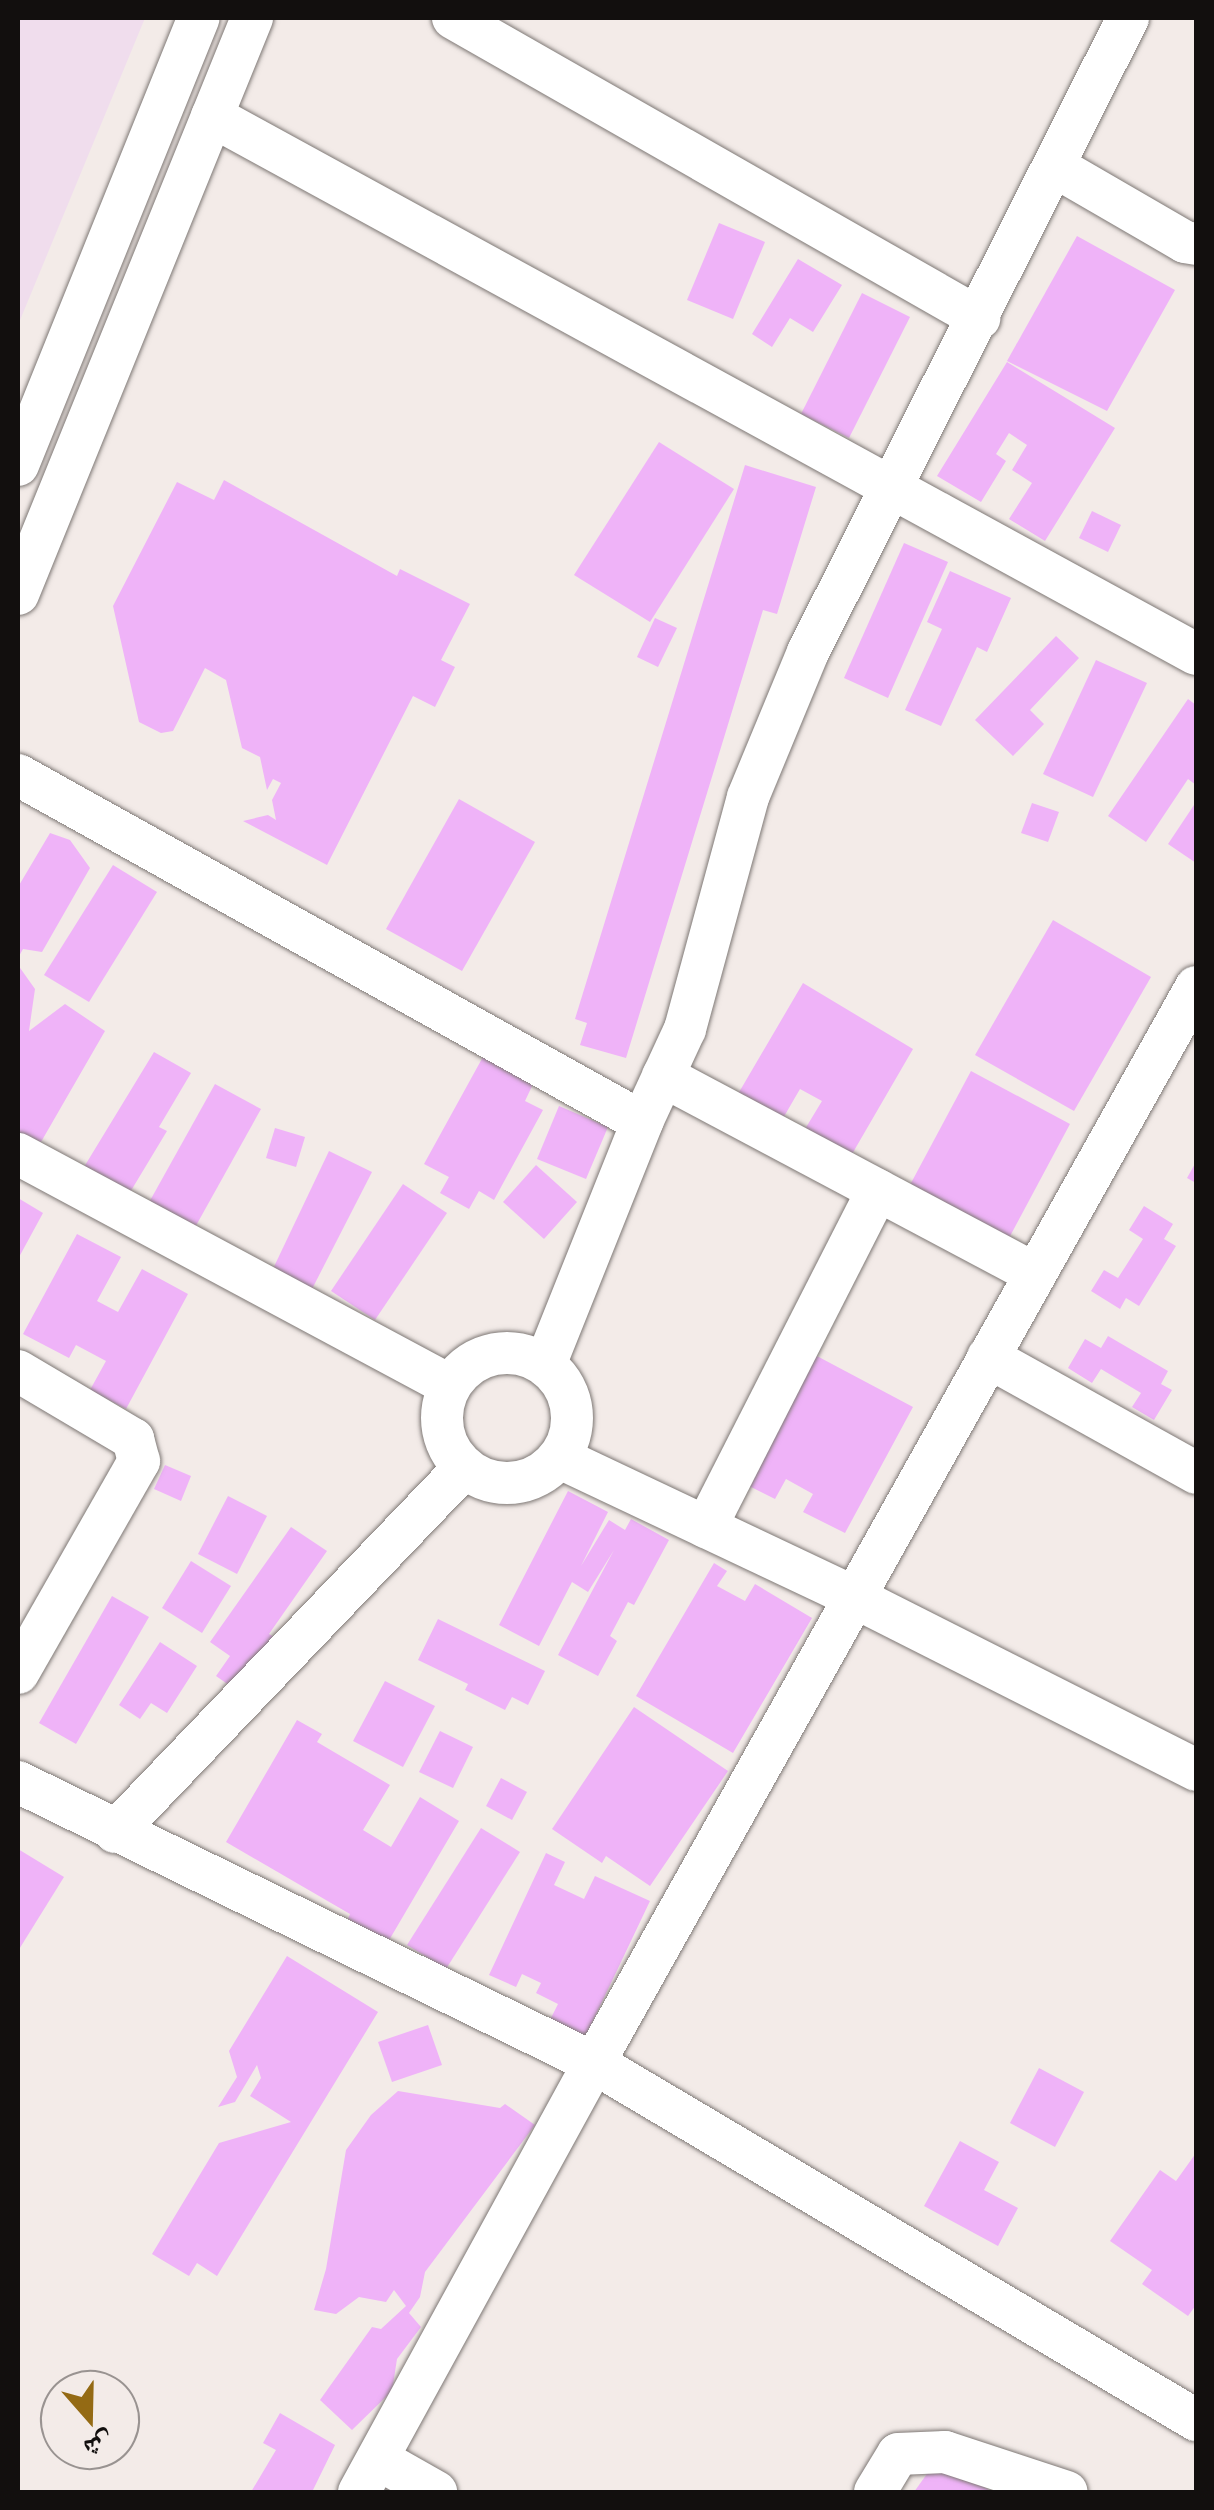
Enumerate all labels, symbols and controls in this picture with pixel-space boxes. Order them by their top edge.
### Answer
north arrow [40,2370,140,2470]
text: ش [79,2424,120,2469]

